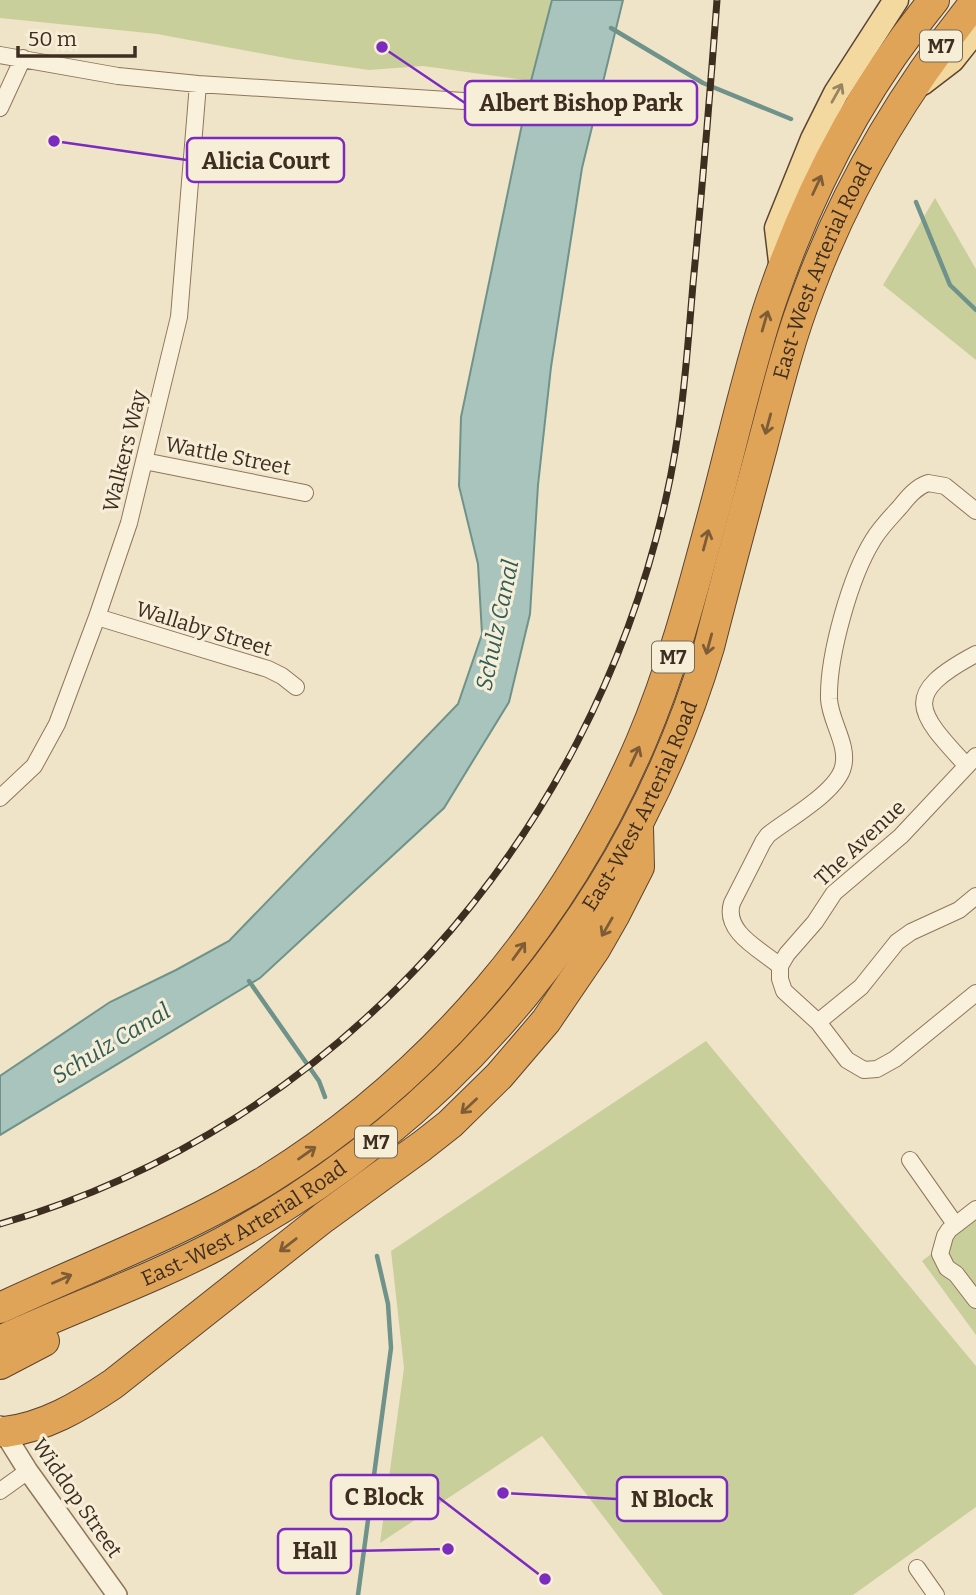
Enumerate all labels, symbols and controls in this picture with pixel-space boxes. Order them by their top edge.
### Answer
scale bar [18,14,135,58]
text: 50 m [28,26,77,52]
road number: M7 [920,30,962,61]
callout: Albert Bishop Park [465,81,697,125]
one-way arrow [831,83,844,104]
text: Albert Bishop Park [479,89,683,117]
callout: Alicia Court [187,138,344,182]
text: Alicia Court [202,147,330,175]
street label: East-West Arterial Road [767,158,878,382]
one-way arrow [811,175,824,196]
one-way arrow [760,310,773,332]
street label: Walkers Way [97,386,153,515]
one-way arrow [761,412,774,435]
street label: Wattle Street [163,431,293,481]
one-way arrow [700,530,713,552]
water label: Schulz Canal [469,557,525,693]
street label: Wallaby Street [133,596,276,662]
one-way arrow [702,633,715,655]
road number: M7 [652,642,694,672]
street label: East-West Arterial Road [576,697,703,916]
one-way arrow [629,746,642,767]
street label: The Avenue [809,794,911,892]
one-way arrow [600,916,613,937]
one-way arrow [511,942,526,961]
water label: Schulz Canal [47,997,175,1089]
one-way arrow [461,1098,478,1115]
road number: M7 [355,1126,397,1158]
one-way arrow [297,1146,316,1160]
street label: East-West Arterial Road [137,1155,351,1292]
one-way arrow [280,1237,298,1252]
one-way arrow [51,1272,72,1285]
street label: Widdop Street [26,1433,128,1563]
callout: C Block [331,1475,438,1519]
callout: N Block [617,1477,727,1521]
text: C Block [344,1483,424,1511]
text: N Block [631,1485,714,1513]
callout: Hall [278,1529,351,1573]
text: Hall [293,1537,337,1565]

